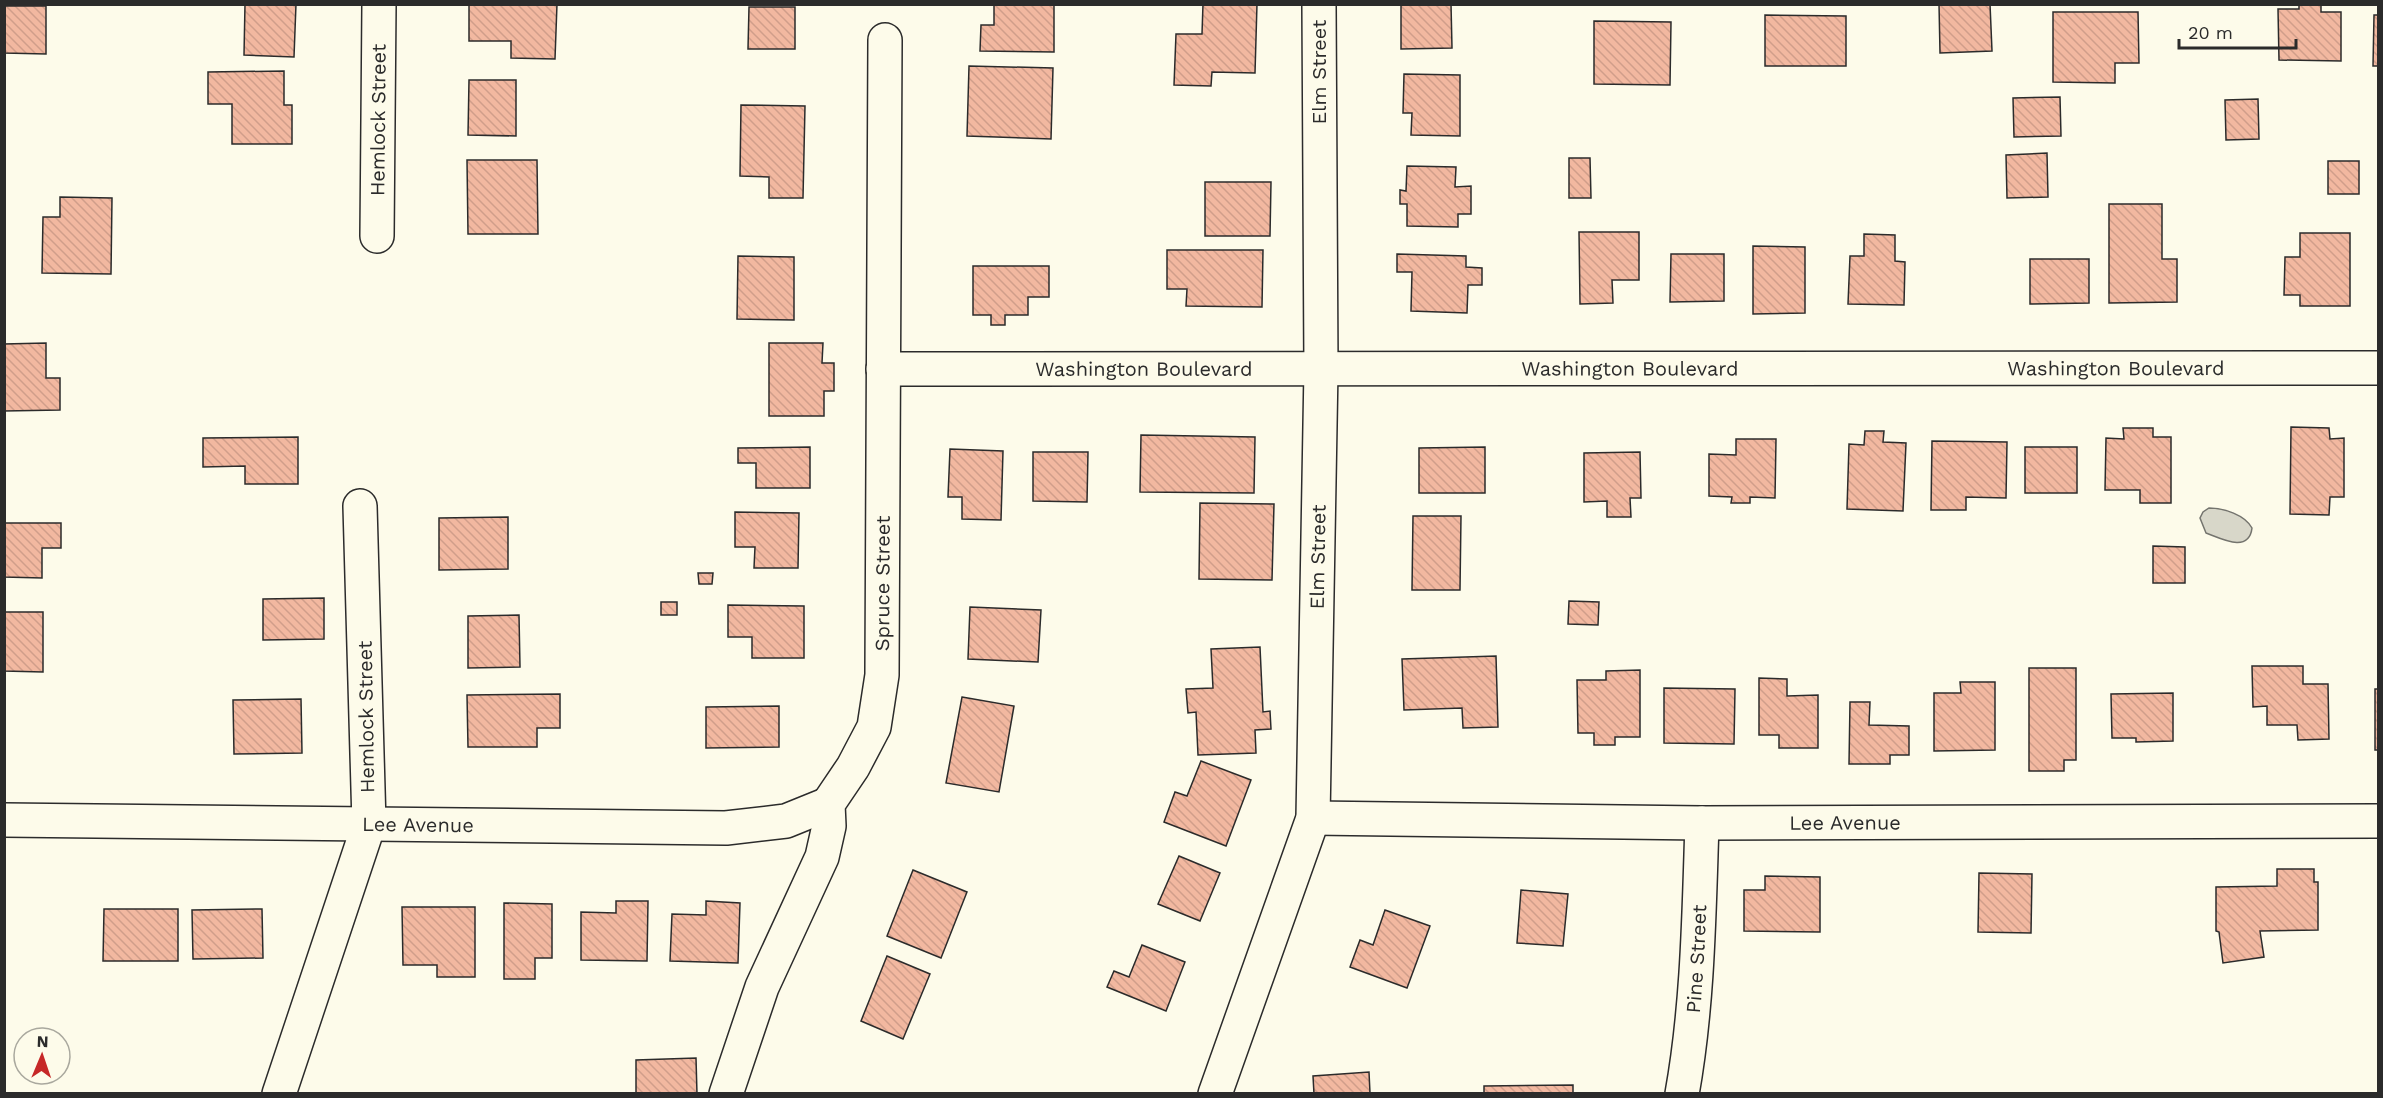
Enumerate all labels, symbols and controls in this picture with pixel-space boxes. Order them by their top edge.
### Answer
scale bar [2179,12,2296,50]
street label: Elm Street [1307,19,1331,124]
text: 20 m [2188,22,2233,43]
street label: Hemlock Street [365,43,391,196]
street label: Washington Boulevard [1521,356,1739,381]
street label: Washington Boulevard [2007,356,2225,380]
street label: Washington Boulevard [1035,357,1253,381]
street label: Elm Street [1305,504,1331,610]
street label: Spruce Street [870,515,895,651]
street label: Hemlock Street [353,640,379,793]
street label: Lee Avenue [1789,810,1901,835]
street label: Lee Avenue [362,812,474,837]
street label: Pine Street [1681,904,1711,1014]
north arrow [12,1026,72,1086]
text: N [36,1032,49,1051]

